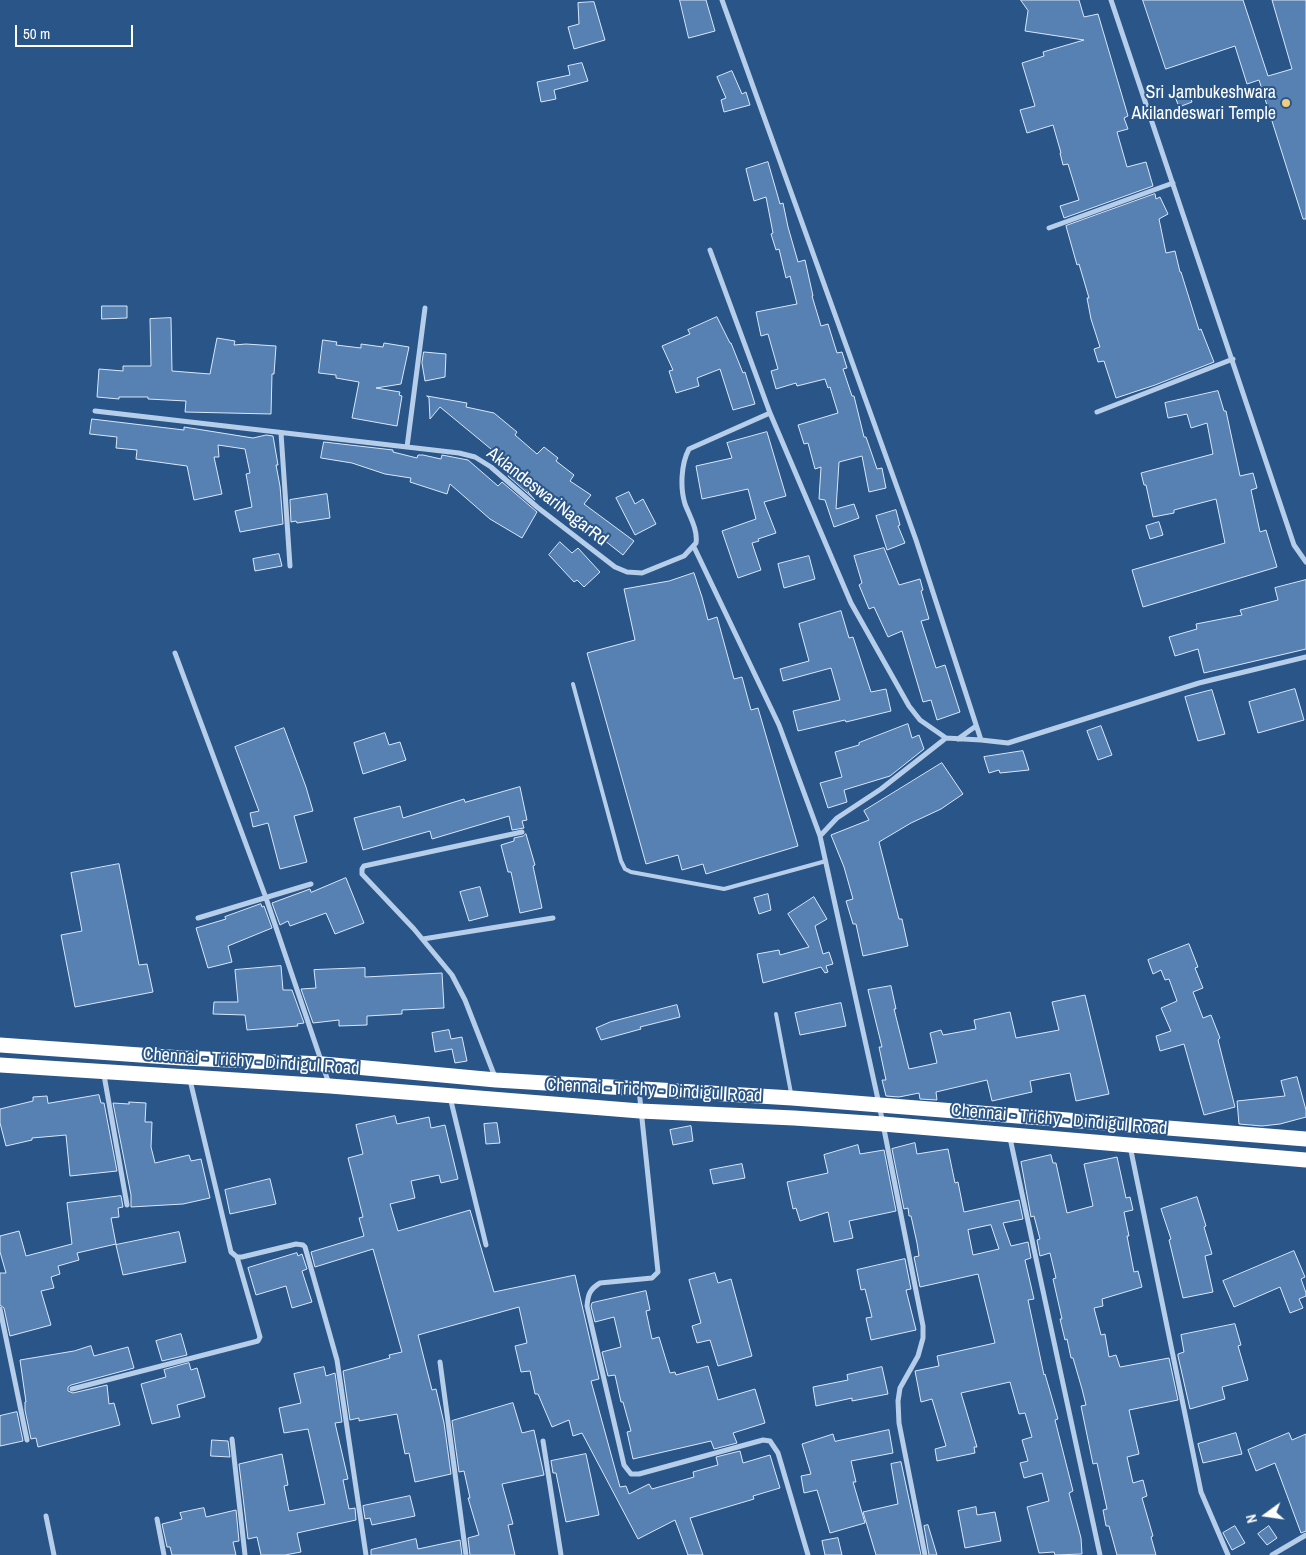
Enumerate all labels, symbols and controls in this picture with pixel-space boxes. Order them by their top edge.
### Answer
scale bar [18,15,135,47]
text: 50 m [23,23,50,44]
place label: Sri Jambukeshwara Akilandeswari Temple [1132,82,1276,125]
marker: Sri Jambukeshwara Akilandeswari Temple [1280,97,1292,109]
street label: AklandeswariNagarRd [482,443,612,551]
street label: Chennai - Trichy - Dindigul Road [142,1044,360,1080]
street label: Chennai - Trichy - Dindigul Road [545,1075,763,1107]
street label: Chennai - Trichy - Dindigul Road [950,1100,1168,1140]
north arrow [1241,1490,1291,1540]
text: N [1242,1512,1261,1525]

